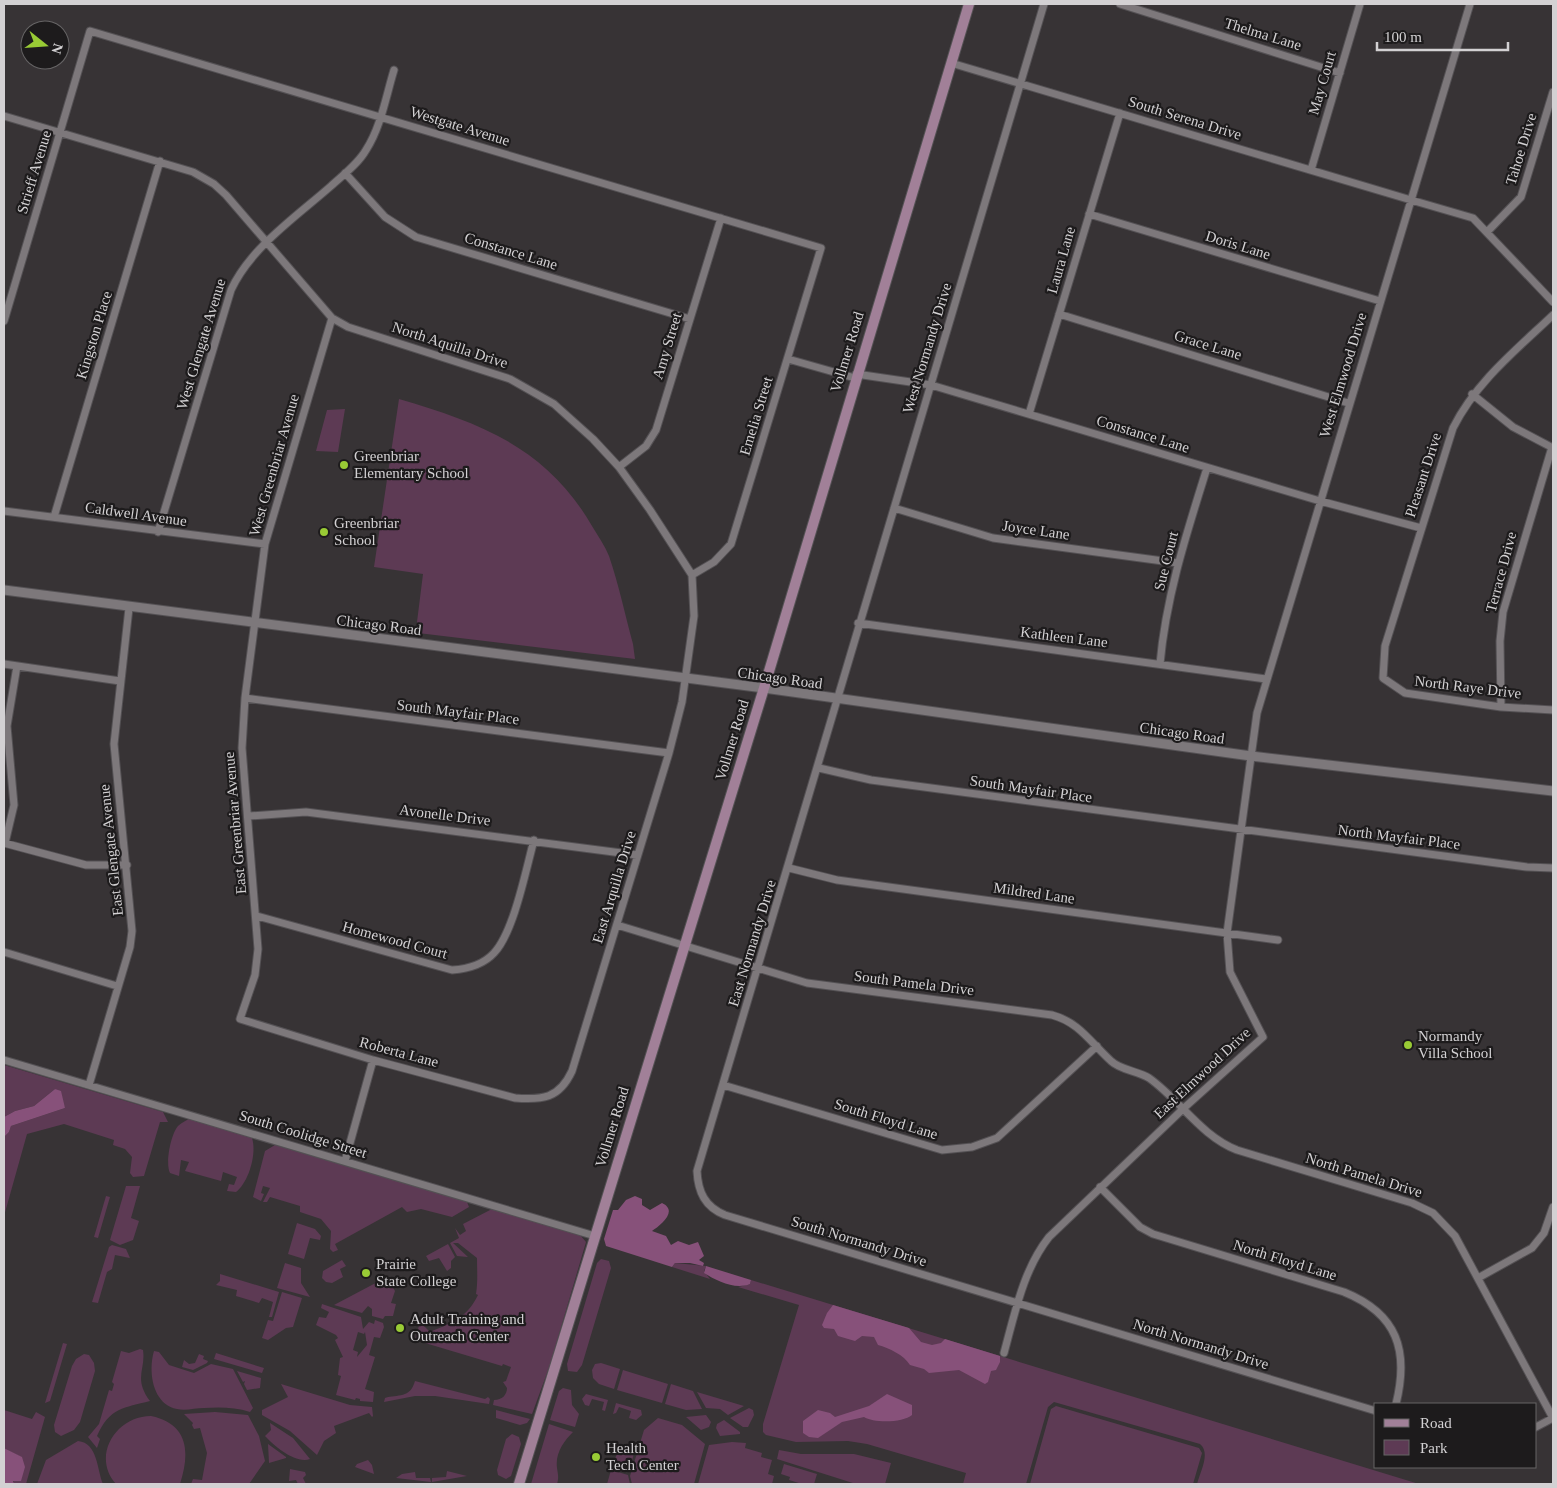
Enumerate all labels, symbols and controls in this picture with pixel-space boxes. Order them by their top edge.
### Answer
street label: Thelma Lane [1223,15,1304,53]
north arrow [20,20,70,70]
scale bar [1377,20,1508,52]
text: 100 m [1384,29,1422,45]
text: N [48,42,66,56]
street label: May Court [1305,49,1339,117]
street label: South Serena Drive [1126,93,1244,143]
street label: Westgate Avenue [408,103,512,149]
street label: Tahoe Drive [1502,111,1540,187]
street label: Strieff Avenue [14,128,54,216]
street label: Laura Lane [1044,224,1078,295]
street label: Doris Lane [1204,228,1273,263]
street label: Constance Lane [463,229,560,273]
street label: West Glengate Avenue [173,276,229,411]
street label: West Normandy Drive [900,281,955,415]
street label: Kingston Place [73,289,115,381]
street label: Vollmer Road [827,309,867,394]
street label: Amy Street [649,310,685,381]
street label: West Elmwood Drive [1316,310,1370,439]
street label: North Aquilla Drive [390,319,510,371]
street label: Grace Lane [1172,327,1244,363]
street label: Emelia Street [736,374,776,457]
street label: West Greenbriar Avenue [246,392,302,538]
street label: Constance Lane [1095,412,1192,456]
street label: Pleasant Drive [1402,430,1444,519]
place label: Greenbriar Elementary School [354,448,469,481]
marker: Greenbriar Elementary School [338,459,350,471]
street label: Caldwell Avenue [84,499,188,529]
place label: Greenbriar School [334,515,399,548]
street label: Joyce Lane [1001,517,1071,543]
marker: Greenbriar School [318,526,330,538]
street label: Sue Court [1151,529,1181,592]
street label: Terrace Drive [1483,530,1520,614]
street label: Chicago Road [336,612,423,638]
street label: Kathleen Lane [1019,624,1109,650]
street label: Chicago Road [737,664,824,692]
street label: North Raye Drive [1414,673,1523,702]
street label: South Mayfair Place [396,697,521,727]
street label: Vollmer Road [712,697,752,782]
street label: Chicago Road [1139,719,1226,747]
street label: East Greenbriar Avenue [221,751,249,895]
street label: South Mayfair Place [969,772,1093,806]
street label: East Glengate Avenue [96,783,126,917]
street label: Avonelle Drive [398,801,492,829]
street label: North Mayfair Place [1337,822,1461,852]
street label: East Arquilla Drive [589,829,639,945]
street label: East Normandy Drive [725,877,779,1008]
street label: Mildred Lane [992,879,1076,907]
street label: Homewood Court [341,918,450,962]
street label: South Pamela Drive [853,968,975,998]
street label: East Elmwood Drive [1151,1024,1254,1122]
place label: Normandy Villa School [1418,1028,1493,1061]
street label: Roberta Lane [358,1034,441,1070]
marker: Normandy Villa School [1402,1039,1414,1051]
street label: Vollmer Road [592,1084,632,1169]
street label: South Floyd Lane [832,1096,940,1142]
street label: South Coolidge Street [237,1107,369,1161]
street label: North Pamela Drive [1304,1150,1424,1200]
street label: South Normandy Drive [789,1213,929,1269]
street label: North Floyd Lane [1231,1237,1339,1283]
place label: Prairie State College [376,1256,457,1289]
marker: Prairie State College [360,1267,372,1279]
place label: Adult Training and Outreach Center [410,1311,525,1344]
street label: North Normandy Drive [1131,1316,1271,1372]
marker: Adult Training and Outreach Center [394,1322,406,1334]
legend [1374,1403,1537,1468]
text: Road [1420,1415,1452,1431]
place label: Health Tech Center [606,1440,679,1473]
text: Park [1420,1440,1448,1456]
marker: Health Tech Center [590,1451,602,1463]

